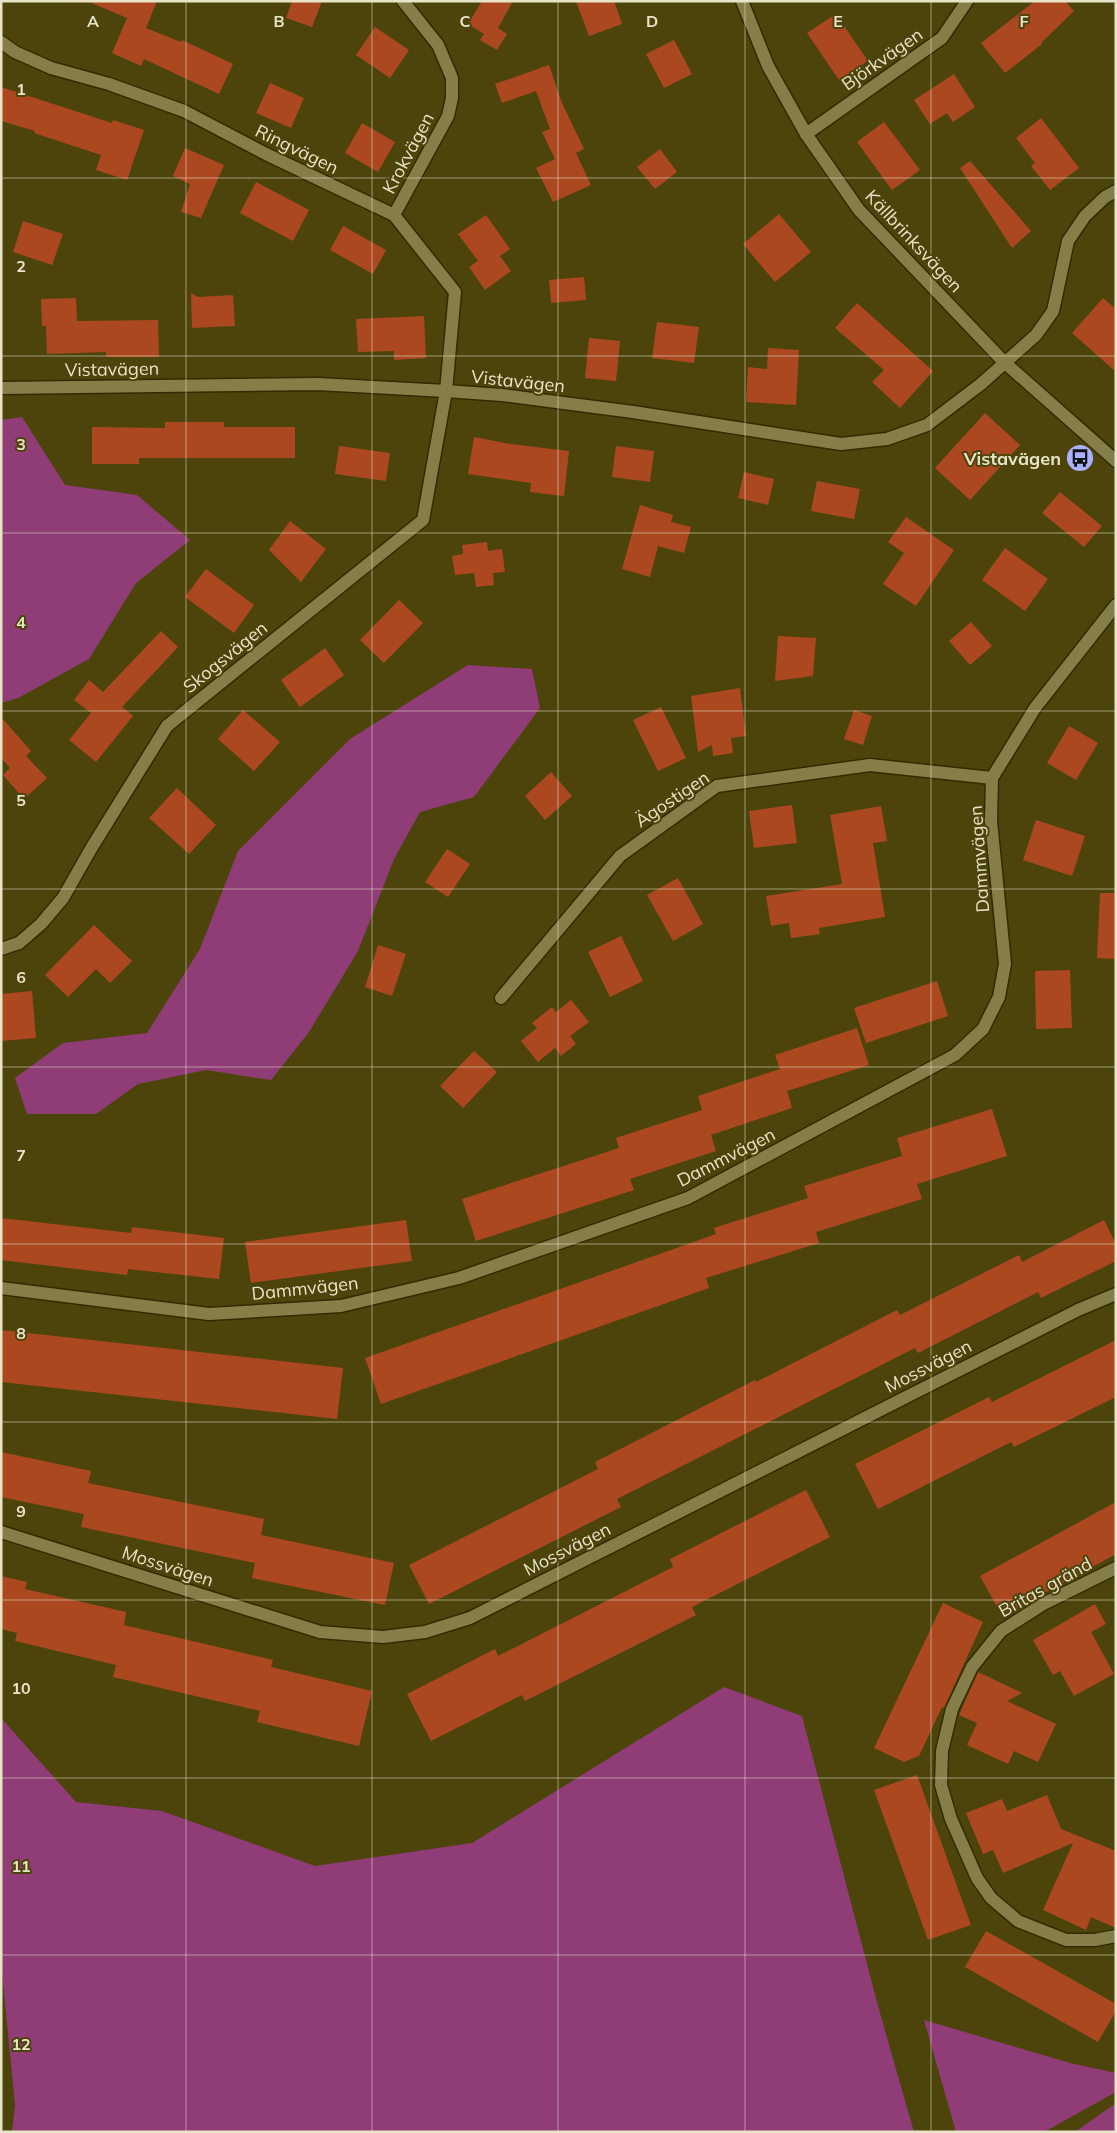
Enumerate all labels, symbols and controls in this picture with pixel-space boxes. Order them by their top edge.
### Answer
text: A [87,11,99,31]
text: B [273,11,285,31]
text: C [460,11,471,31]
text: D [646,11,658,31]
text: E [833,11,843,31]
text: F [1019,11,1029,31]
street label: Björkvägen [837,23,927,95]
text: 1 [16,79,26,99]
street label: Krokvägen [377,108,439,198]
street label: Ringvägen [252,119,342,179]
street label: Källbrinksvägen [860,185,968,297]
text: 2 [16,256,26,276]
street label: Vistavägen [65,357,159,381]
street label: Vistavägen [470,365,566,397]
text: 3 [16,434,26,454]
bus stop icon: Vistavägen [1065,443,1095,473]
place label: Vistavägen [963,447,1061,470]
text: 4 [16,612,26,632]
street label: Skogsvägen [178,616,272,698]
street label: Ägostigen [630,766,714,832]
text: 5 [16,790,26,810]
street label: Dammvägen [964,805,994,913]
text: 6 [16,967,26,987]
street label: Dammvägen [673,1122,779,1192]
text: 7 [16,1145,26,1165]
street label: Dammvägen [250,1271,360,1305]
text: 8 [16,1323,26,1343]
street label: Mossvägen [880,1334,976,1398]
text: 9 [16,1501,26,1521]
street label: Mossvägen [519,1517,615,1581]
street label: Mossvägen [119,1540,217,1592]
street label: Britas gränd [994,1552,1096,1622]
text: 10 [11,1678,31,1698]
text: 11 [11,1856,31,1876]
text: 12 [11,2034,31,2054]

